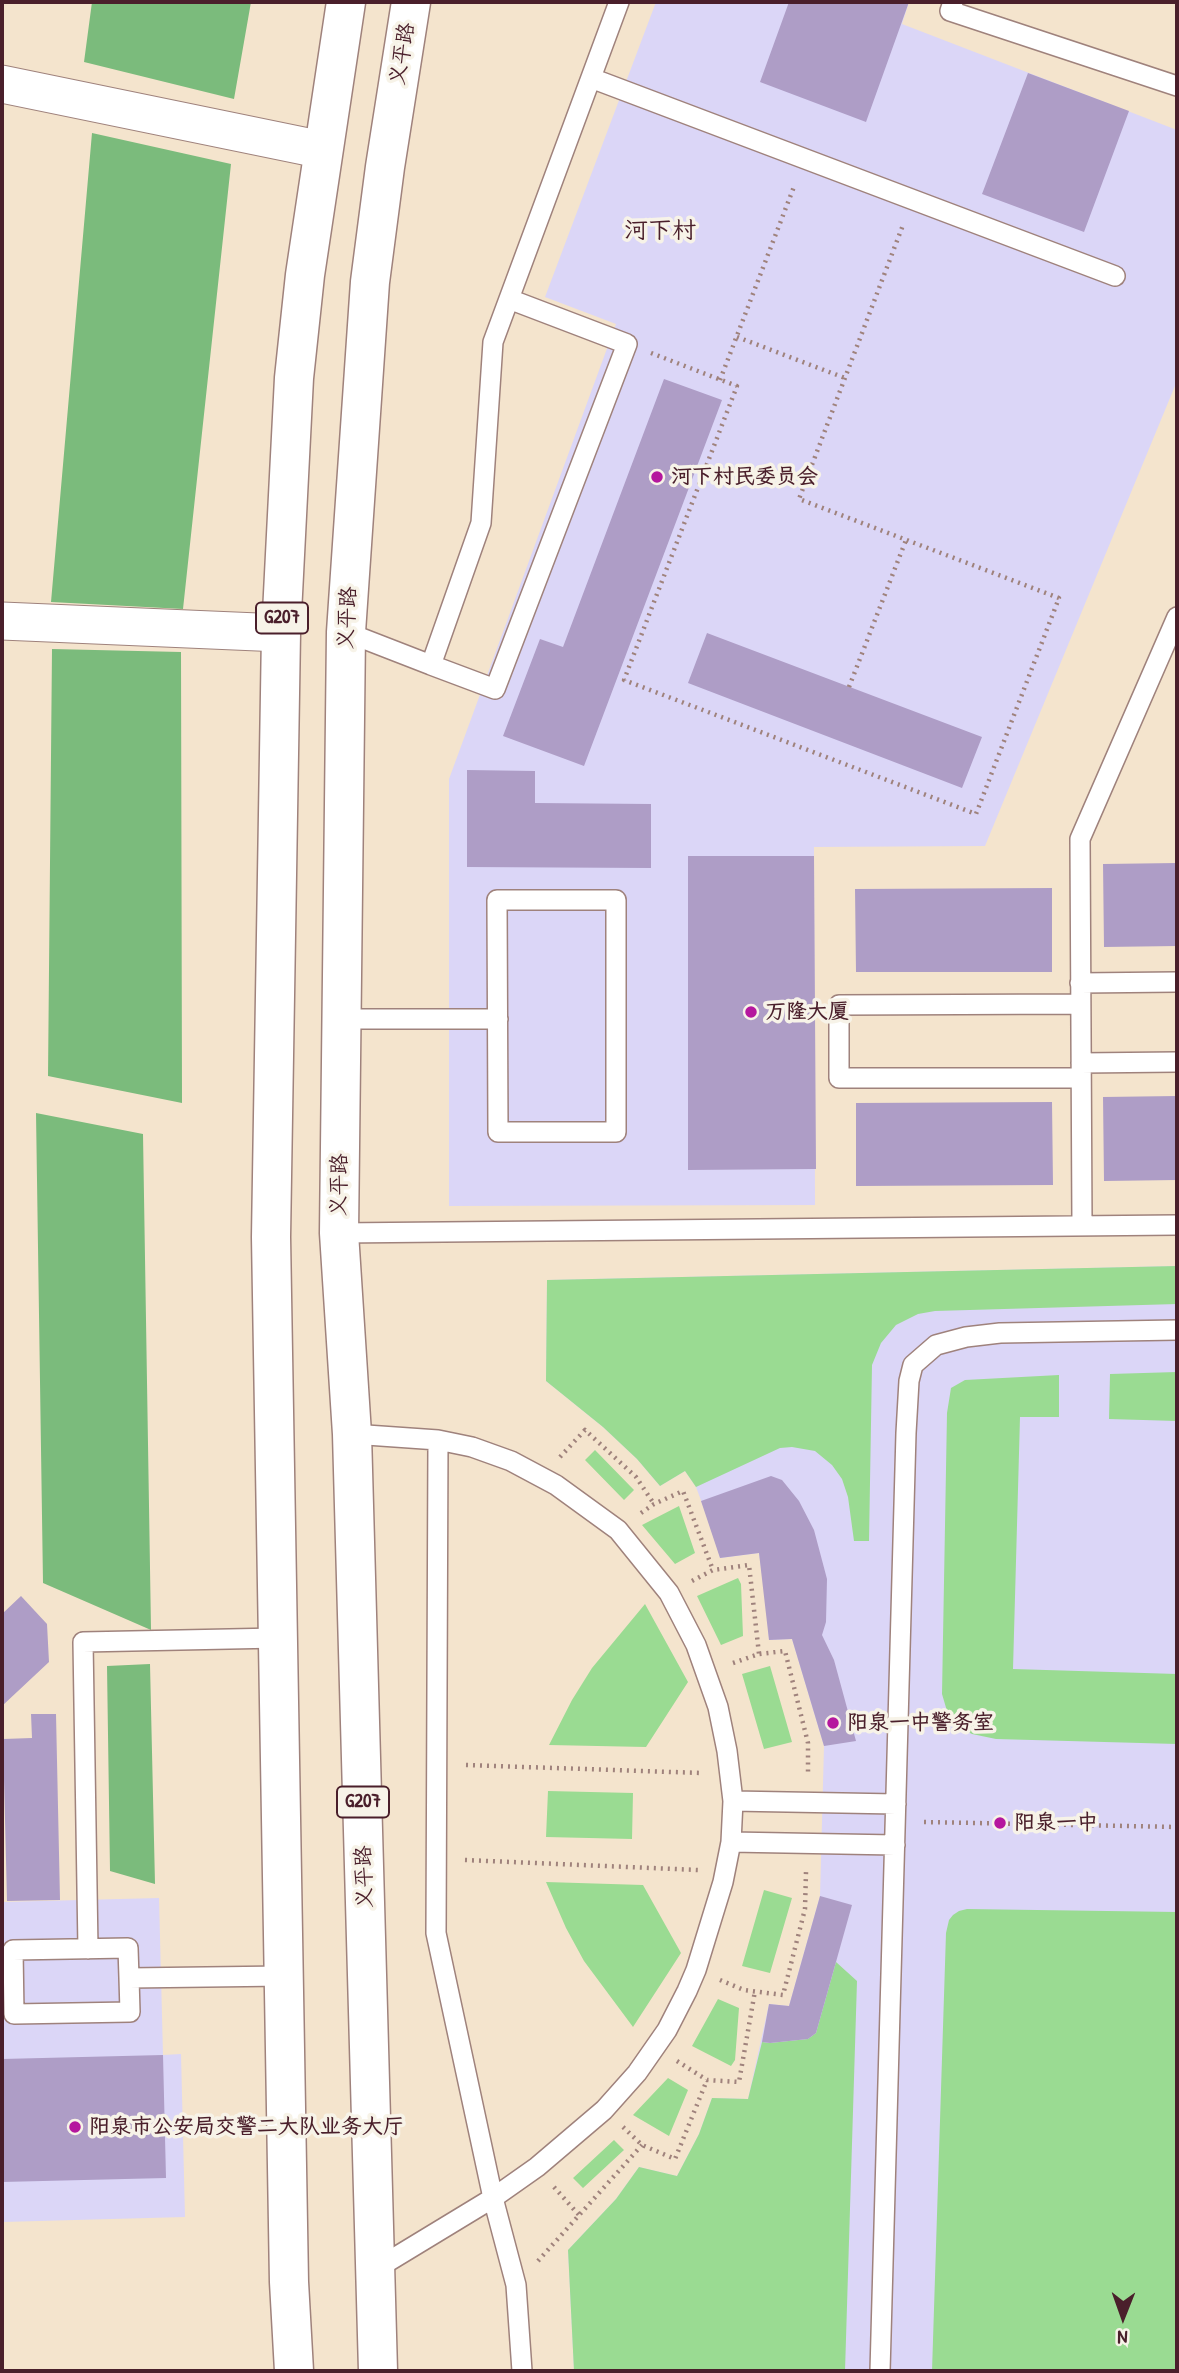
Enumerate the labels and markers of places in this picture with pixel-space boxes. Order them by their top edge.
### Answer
place label: 河下村民委员会 [671,464,818,490]
marker: 河下村民委员会 [649,469,665,485]
place label: 万隆大厦 [765,999,849,1025]
marker: 万隆大厦 [743,1004,759,1020]
place label: 阳泉一中警务室 [847,1710,994,1736]
marker: 阳泉一中警务室 [825,1715,841,1731]
place label: 阳泉一中 [1014,1810,1098,1836]
marker: 阳泉一中 [992,1815,1008,1831]
place label: 阳泉市公安局交警二大队业务大厅 [89,2114,404,2140]
marker: 阳泉市公安局交警二大队业务大厅 [67,2119,83,2135]

